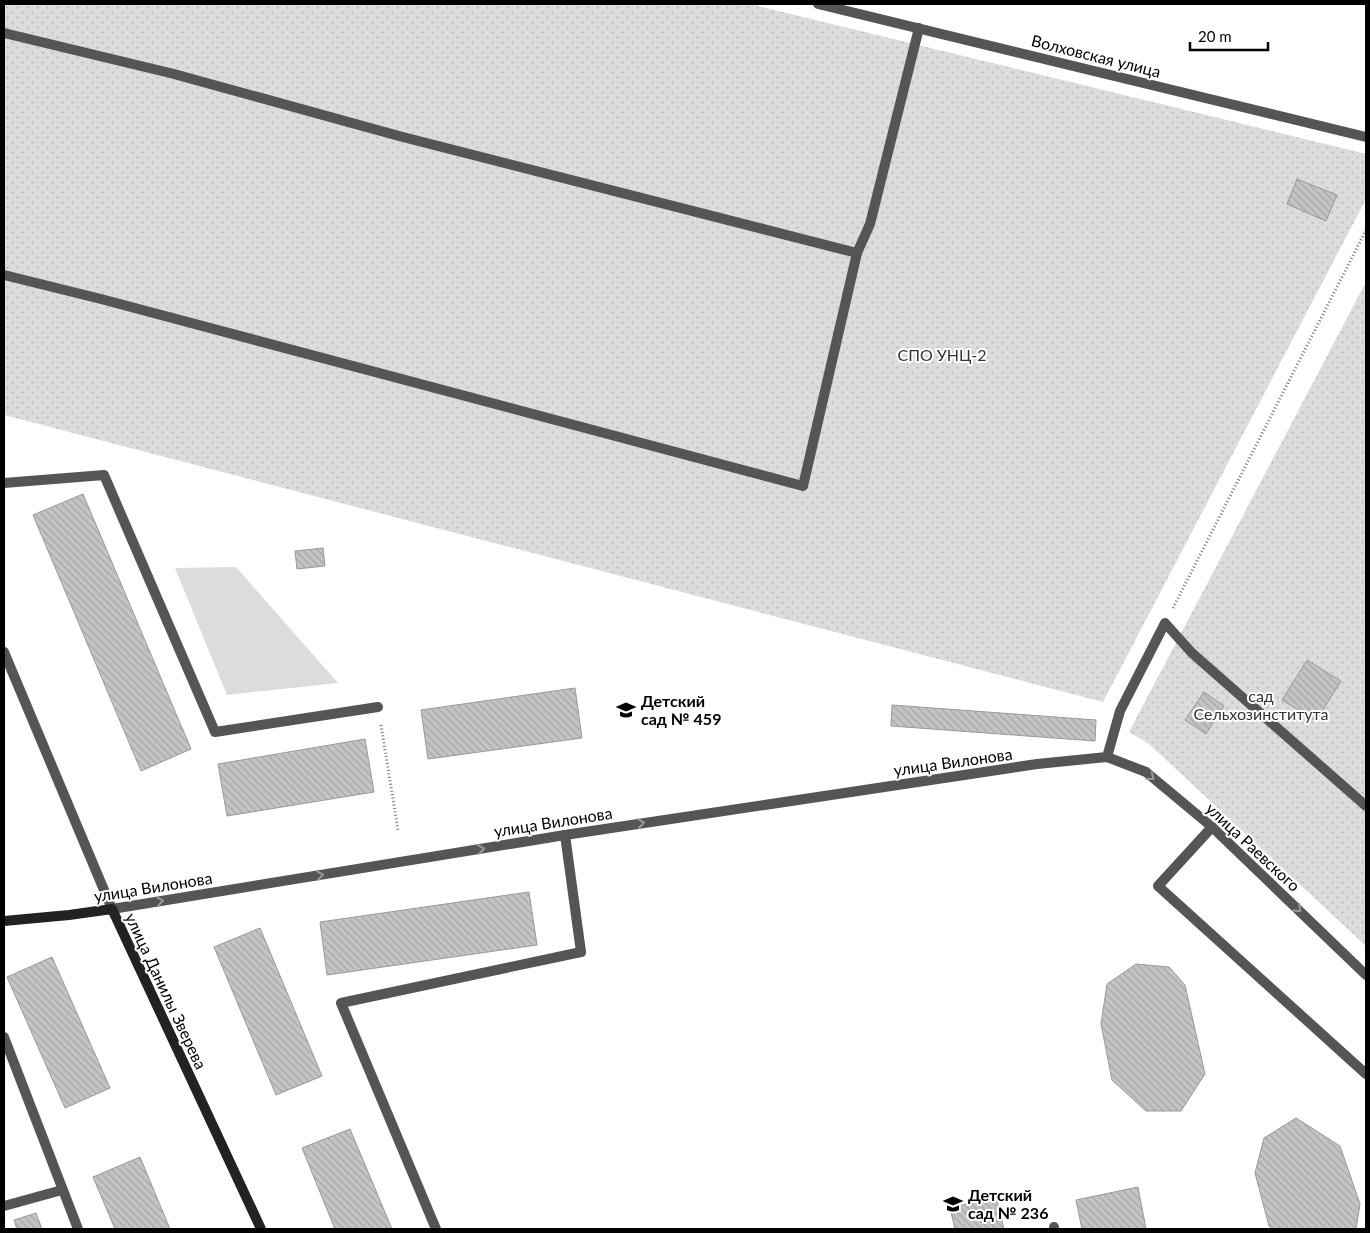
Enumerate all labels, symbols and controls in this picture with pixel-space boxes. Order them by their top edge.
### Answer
scale bar [1190,20,1268,52]
text: 20 m [1198,27,1232,45]
street label: Волховская улица [1029,30,1163,81]
park label: СПО УНЦ-2 [897,345,987,364]
park label: сад Сельхозинститута [1194,686,1328,723]
place label: Детский сад № 459 [641,691,721,728]
school or university icon: Детский сад № 459 [615,699,637,721]
street label: улица Вилонова [892,744,1013,779]
one-way arrow [1146,771,1155,780]
street label: улица Раевского [1202,798,1304,895]
street label: улица Вилонова [492,803,613,840]
one-way arrow [637,819,646,829]
one-way arrow [476,844,485,854]
street label: улица Вилонова [92,868,213,905]
one-way arrow [317,870,325,881]
one-way arrow [156,897,164,907]
one-way arrow [1292,903,1301,912]
street label: улица Данилы Зверева [122,910,211,1072]
place label: Детский сад № 236 [968,1185,1048,1222]
school or university icon: Детский сад № 236 [942,1193,964,1215]

